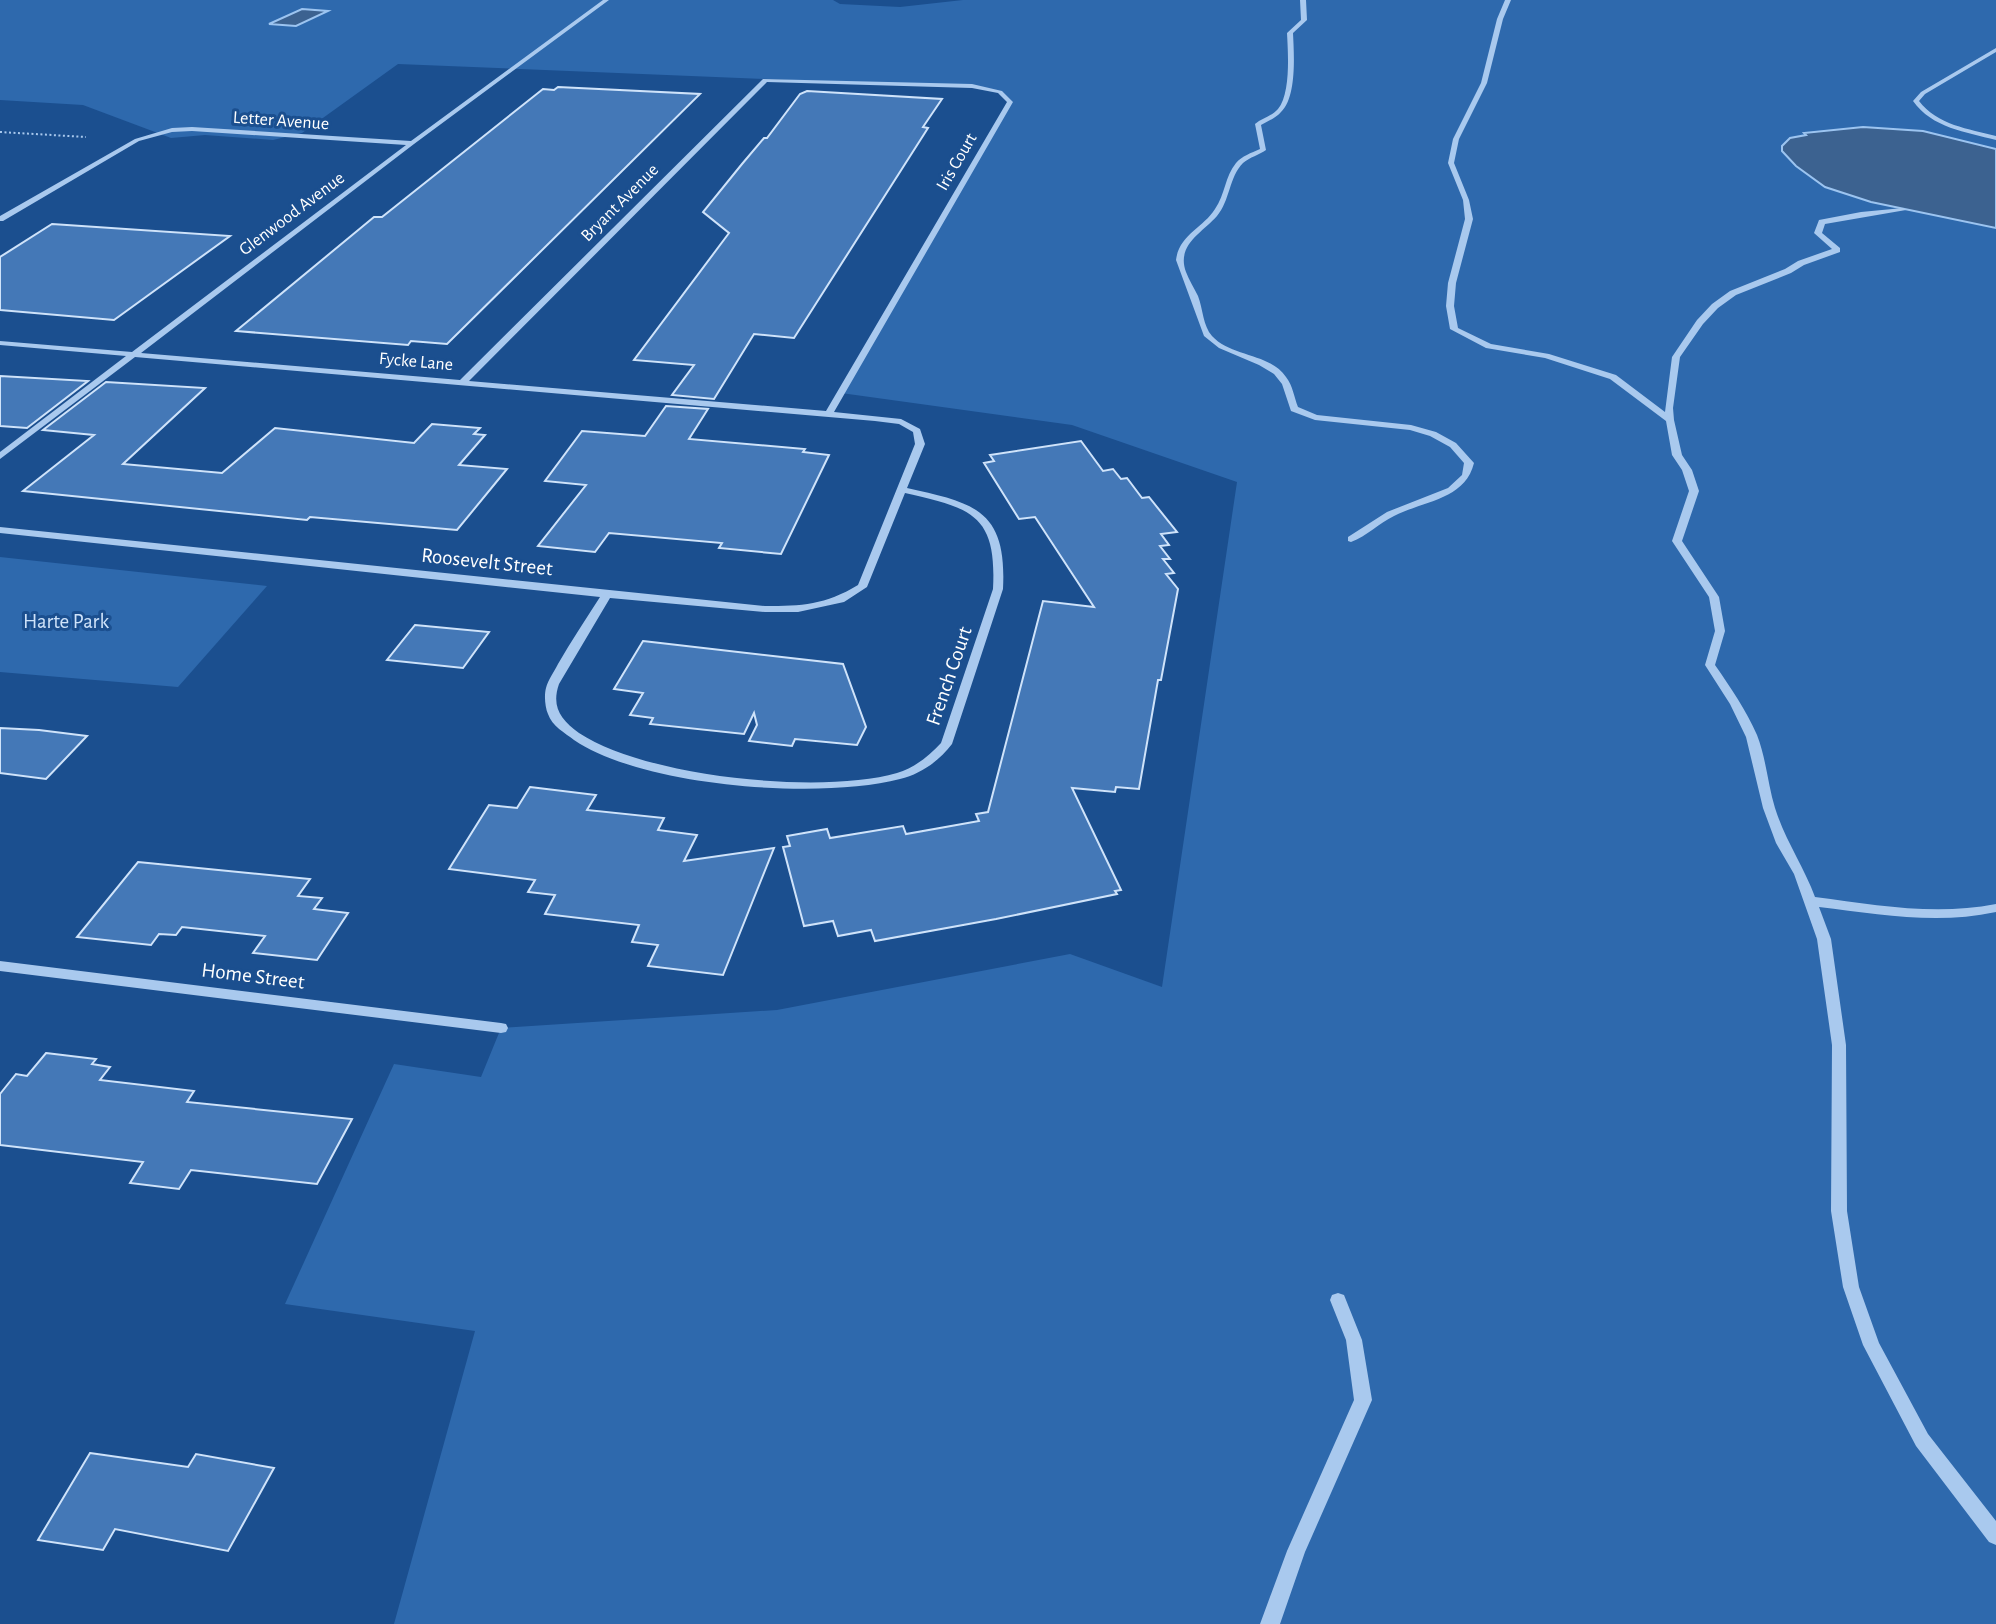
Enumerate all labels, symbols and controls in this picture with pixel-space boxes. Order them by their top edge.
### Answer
street label: Letter Avenue [232,109,330,133]
street label: Iris Court [933,130,981,194]
street label: Bryant Avenue [578,161,662,245]
street label: Glenwood Avenue [236,169,348,259]
street label: Fycke Lane [378,350,454,374]
street label: Roosevelt Street [420,545,554,579]
park label: Harte Park [23,611,109,632]
street label: French Court [922,624,976,728]
street label: Home Street [200,959,306,993]

